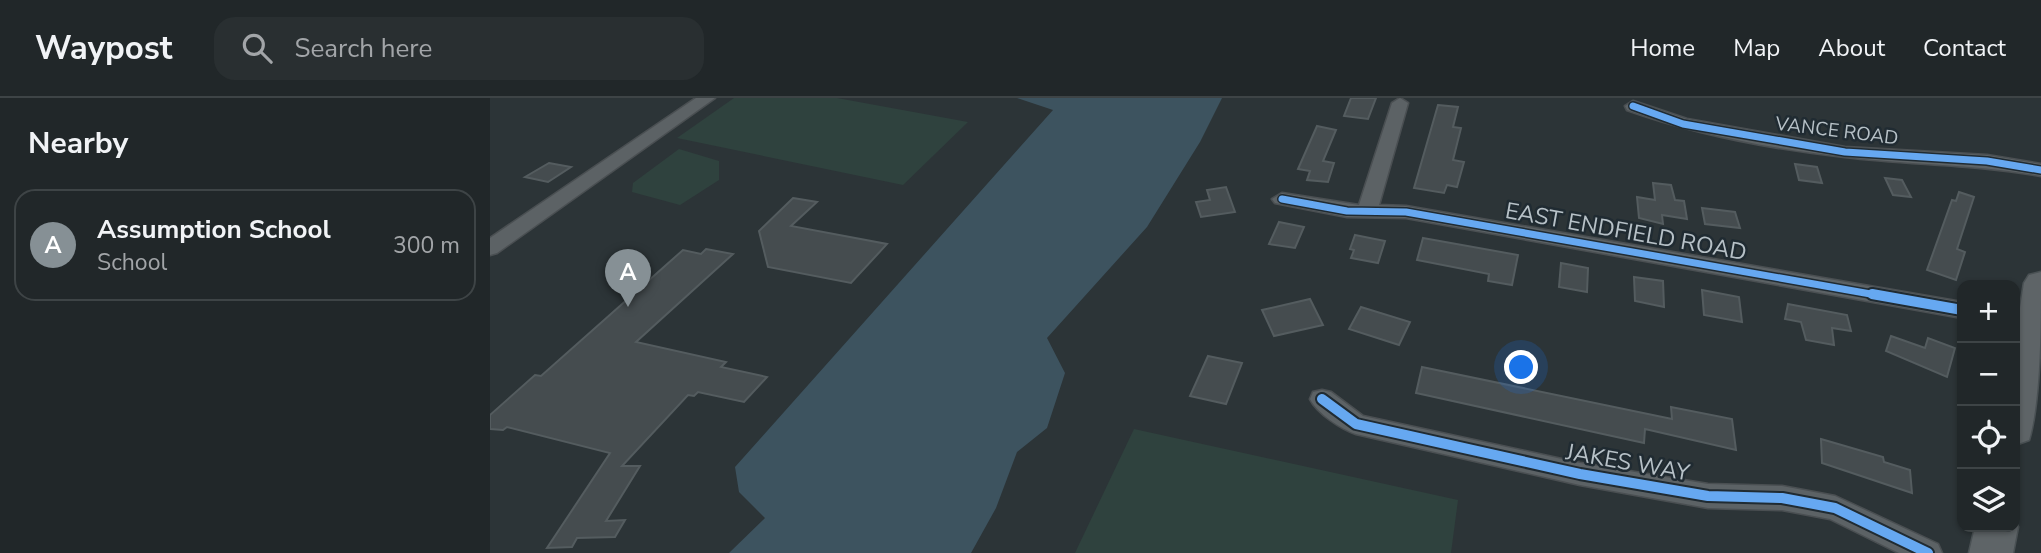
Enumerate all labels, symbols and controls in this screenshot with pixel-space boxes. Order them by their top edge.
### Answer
search box [214,17,704,80]
text: Waypost [35,26,172,71]
icon: search [238,29,276,67]
text: Search here [294,31,432,66]
text: Home [1630,32,1695,64]
text: Map [1733,32,1780,64]
text: About [1818,32,1885,64]
text: Contact [1923,32,2006,64]
street label: VANCE ROAD [1773,110,1900,151]
text: Nearby [28,123,128,164]
street label: EAST ENDFIELD ROAD [1503,195,1749,268]
text: Assumption School [97,212,331,247]
text: A [44,230,62,261]
text: 300 m [393,230,460,261]
text: School [97,247,167,278]
pin: A [605,249,651,307]
map controls [1957,280,2020,532]
button: + [1957,280,2020,343]
button: − [1957,343,2020,406]
your location [1504,350,1538,384]
button: locate [1957,406,2020,469]
street label: JAKES WAY [1563,436,1692,489]
button: layers [1957,469,2020,532]

